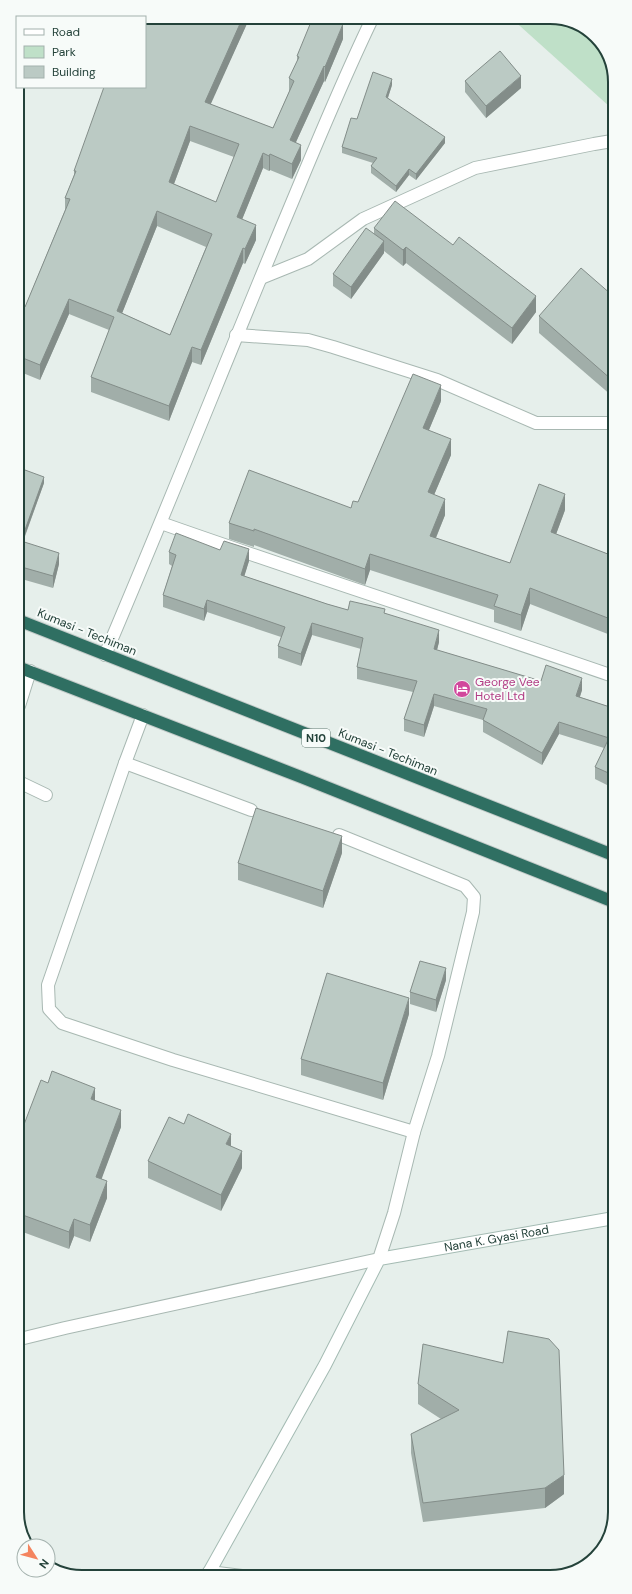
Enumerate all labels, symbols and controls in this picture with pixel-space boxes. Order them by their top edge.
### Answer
legend [16,16,146,88]
text: Road [52,24,80,40]
text: Park [52,44,76,60]
text: Building [52,64,96,80]
street label: Kumasi - Techiman [35,605,139,659]
place label: George Vee Hotel Ltd [475,674,540,704]
hotel icon: George Vee Hotel Ltd [452,679,472,699]
street label: Kumasi - Techiman [336,725,440,779]
road number: N10 [302,729,330,747]
street label: Nana K. Gyasi Road [443,1221,550,1255]
north arrow [16,1538,56,1578]
text: N [36,1557,52,1571]

